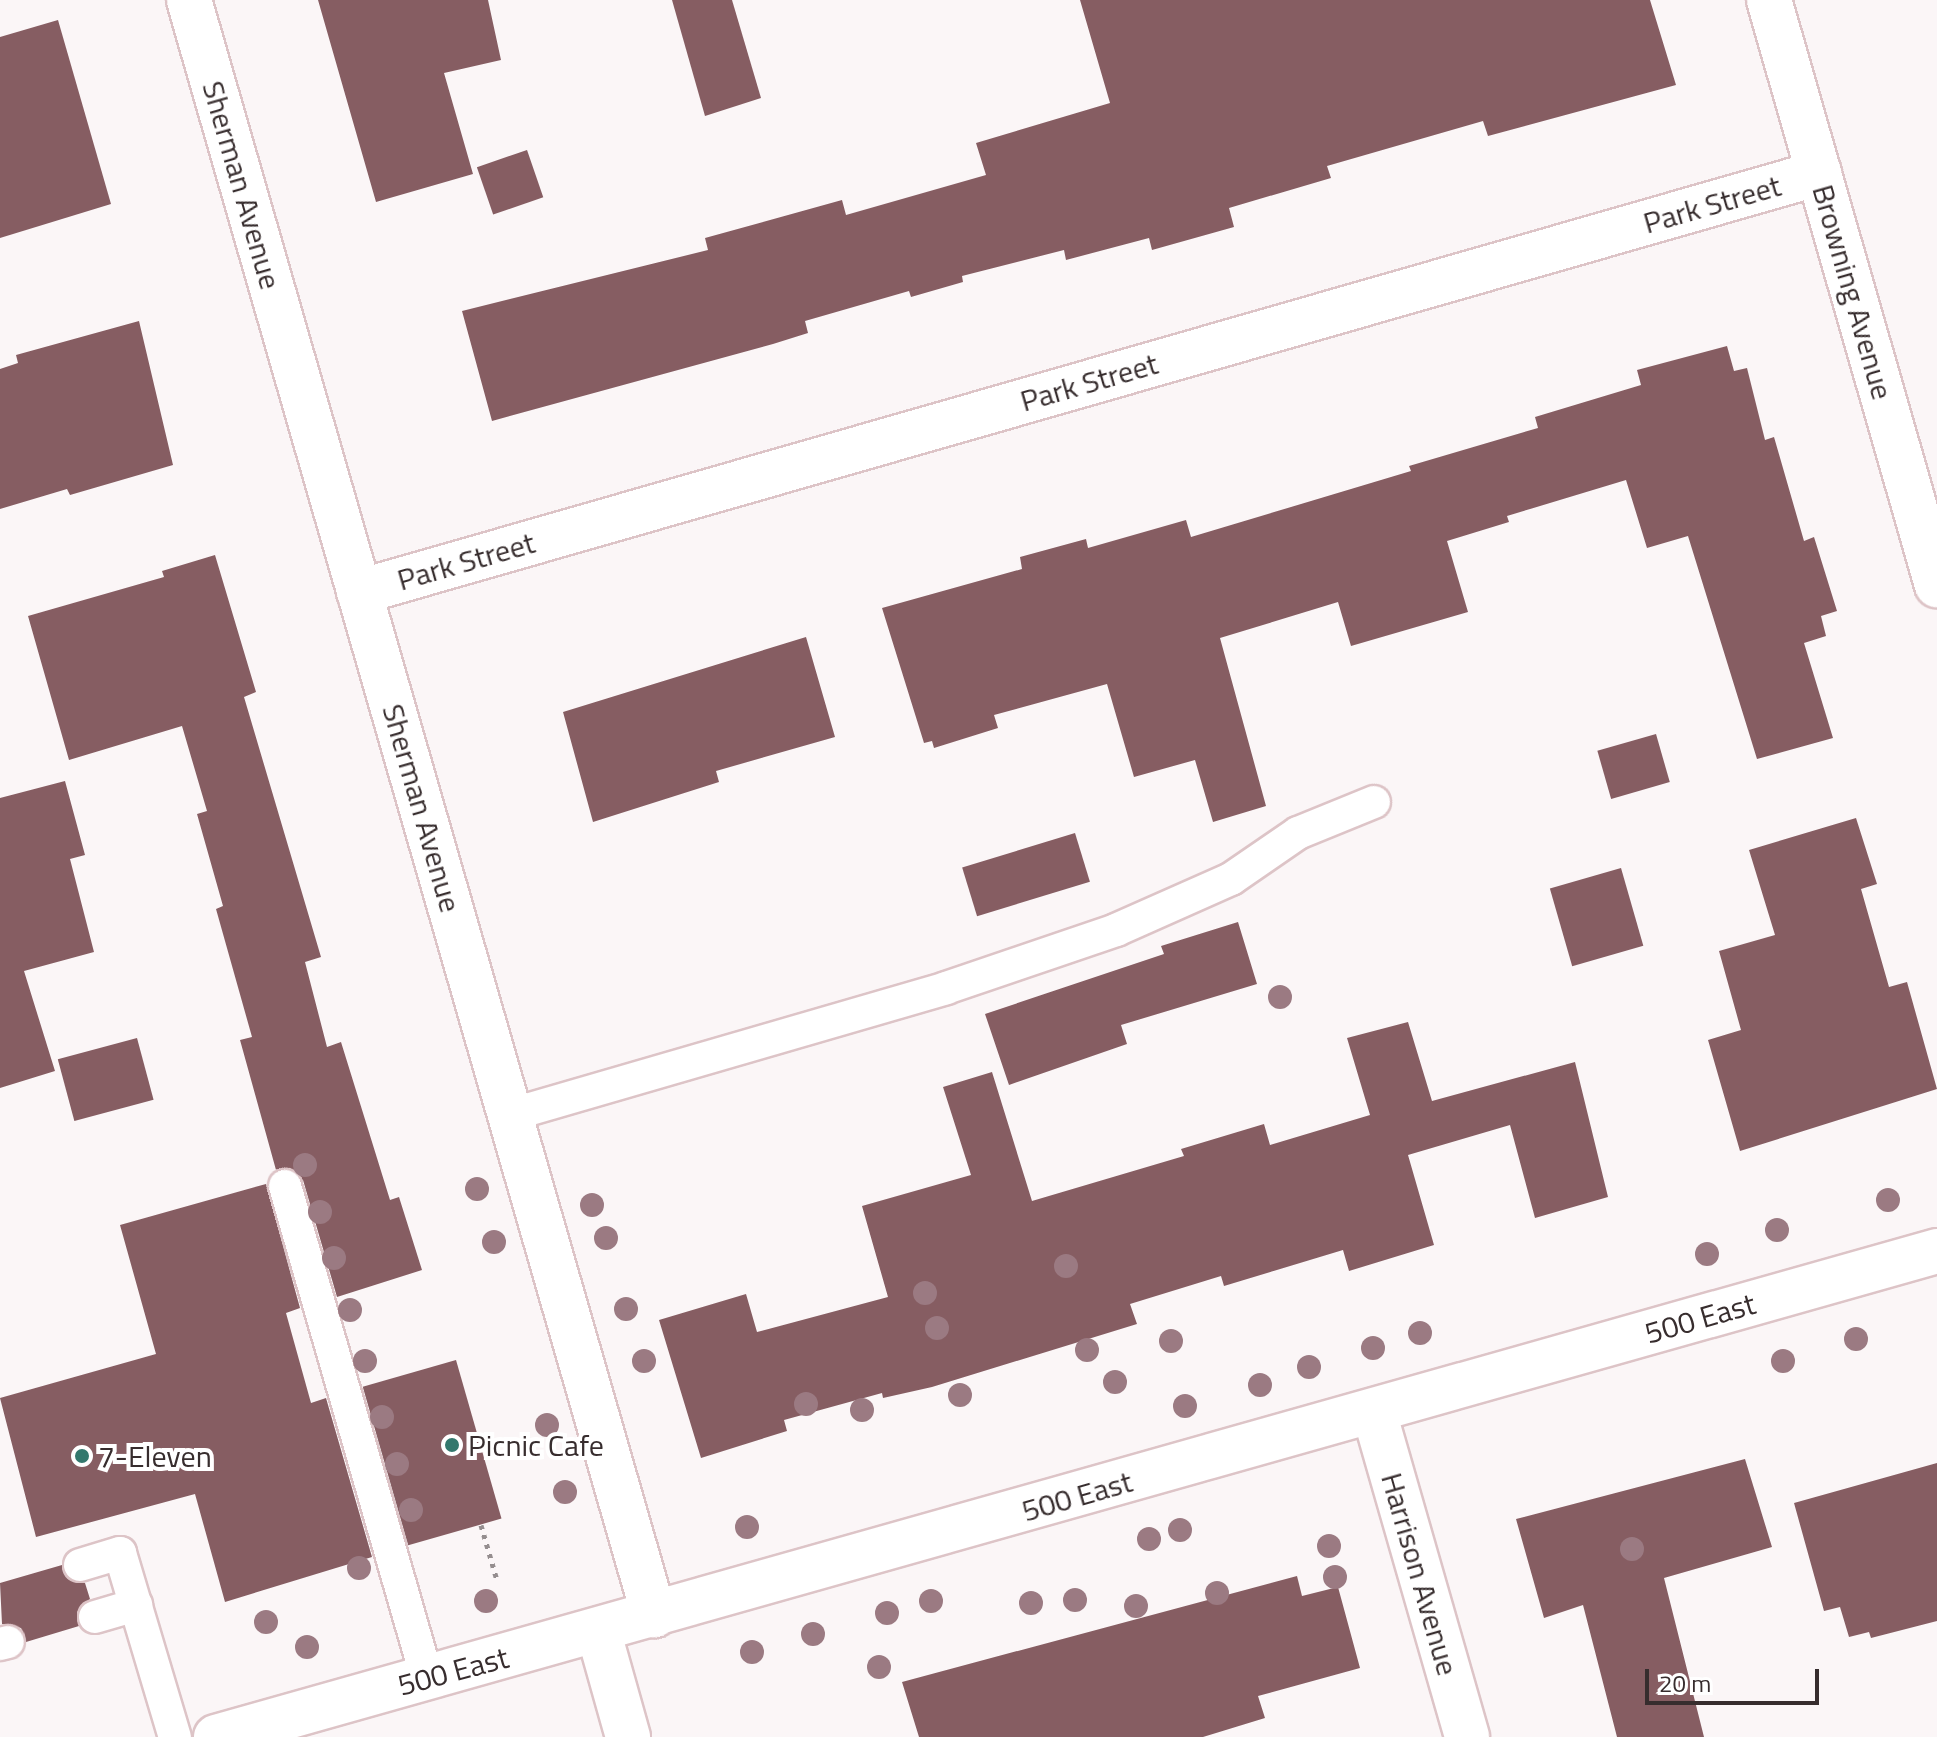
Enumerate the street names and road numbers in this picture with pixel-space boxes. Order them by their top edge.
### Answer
street label: Sherman Avenue [195,77,289,293]
street label: Park Street [1639,167,1785,241]
street label: Browning Avenue [1805,180,1901,404]
street label: Park Street [1016,345,1162,419]
street label: Park Street [393,524,539,598]
street label: Sherman Avenue [375,700,469,916]
street label: 500 East [1641,1285,1759,1351]
street label: 500 East [1018,1463,1136,1529]
street label: Harrison Avenue [1374,1469,1466,1679]
street label: 500 East [394,1639,512,1703]

